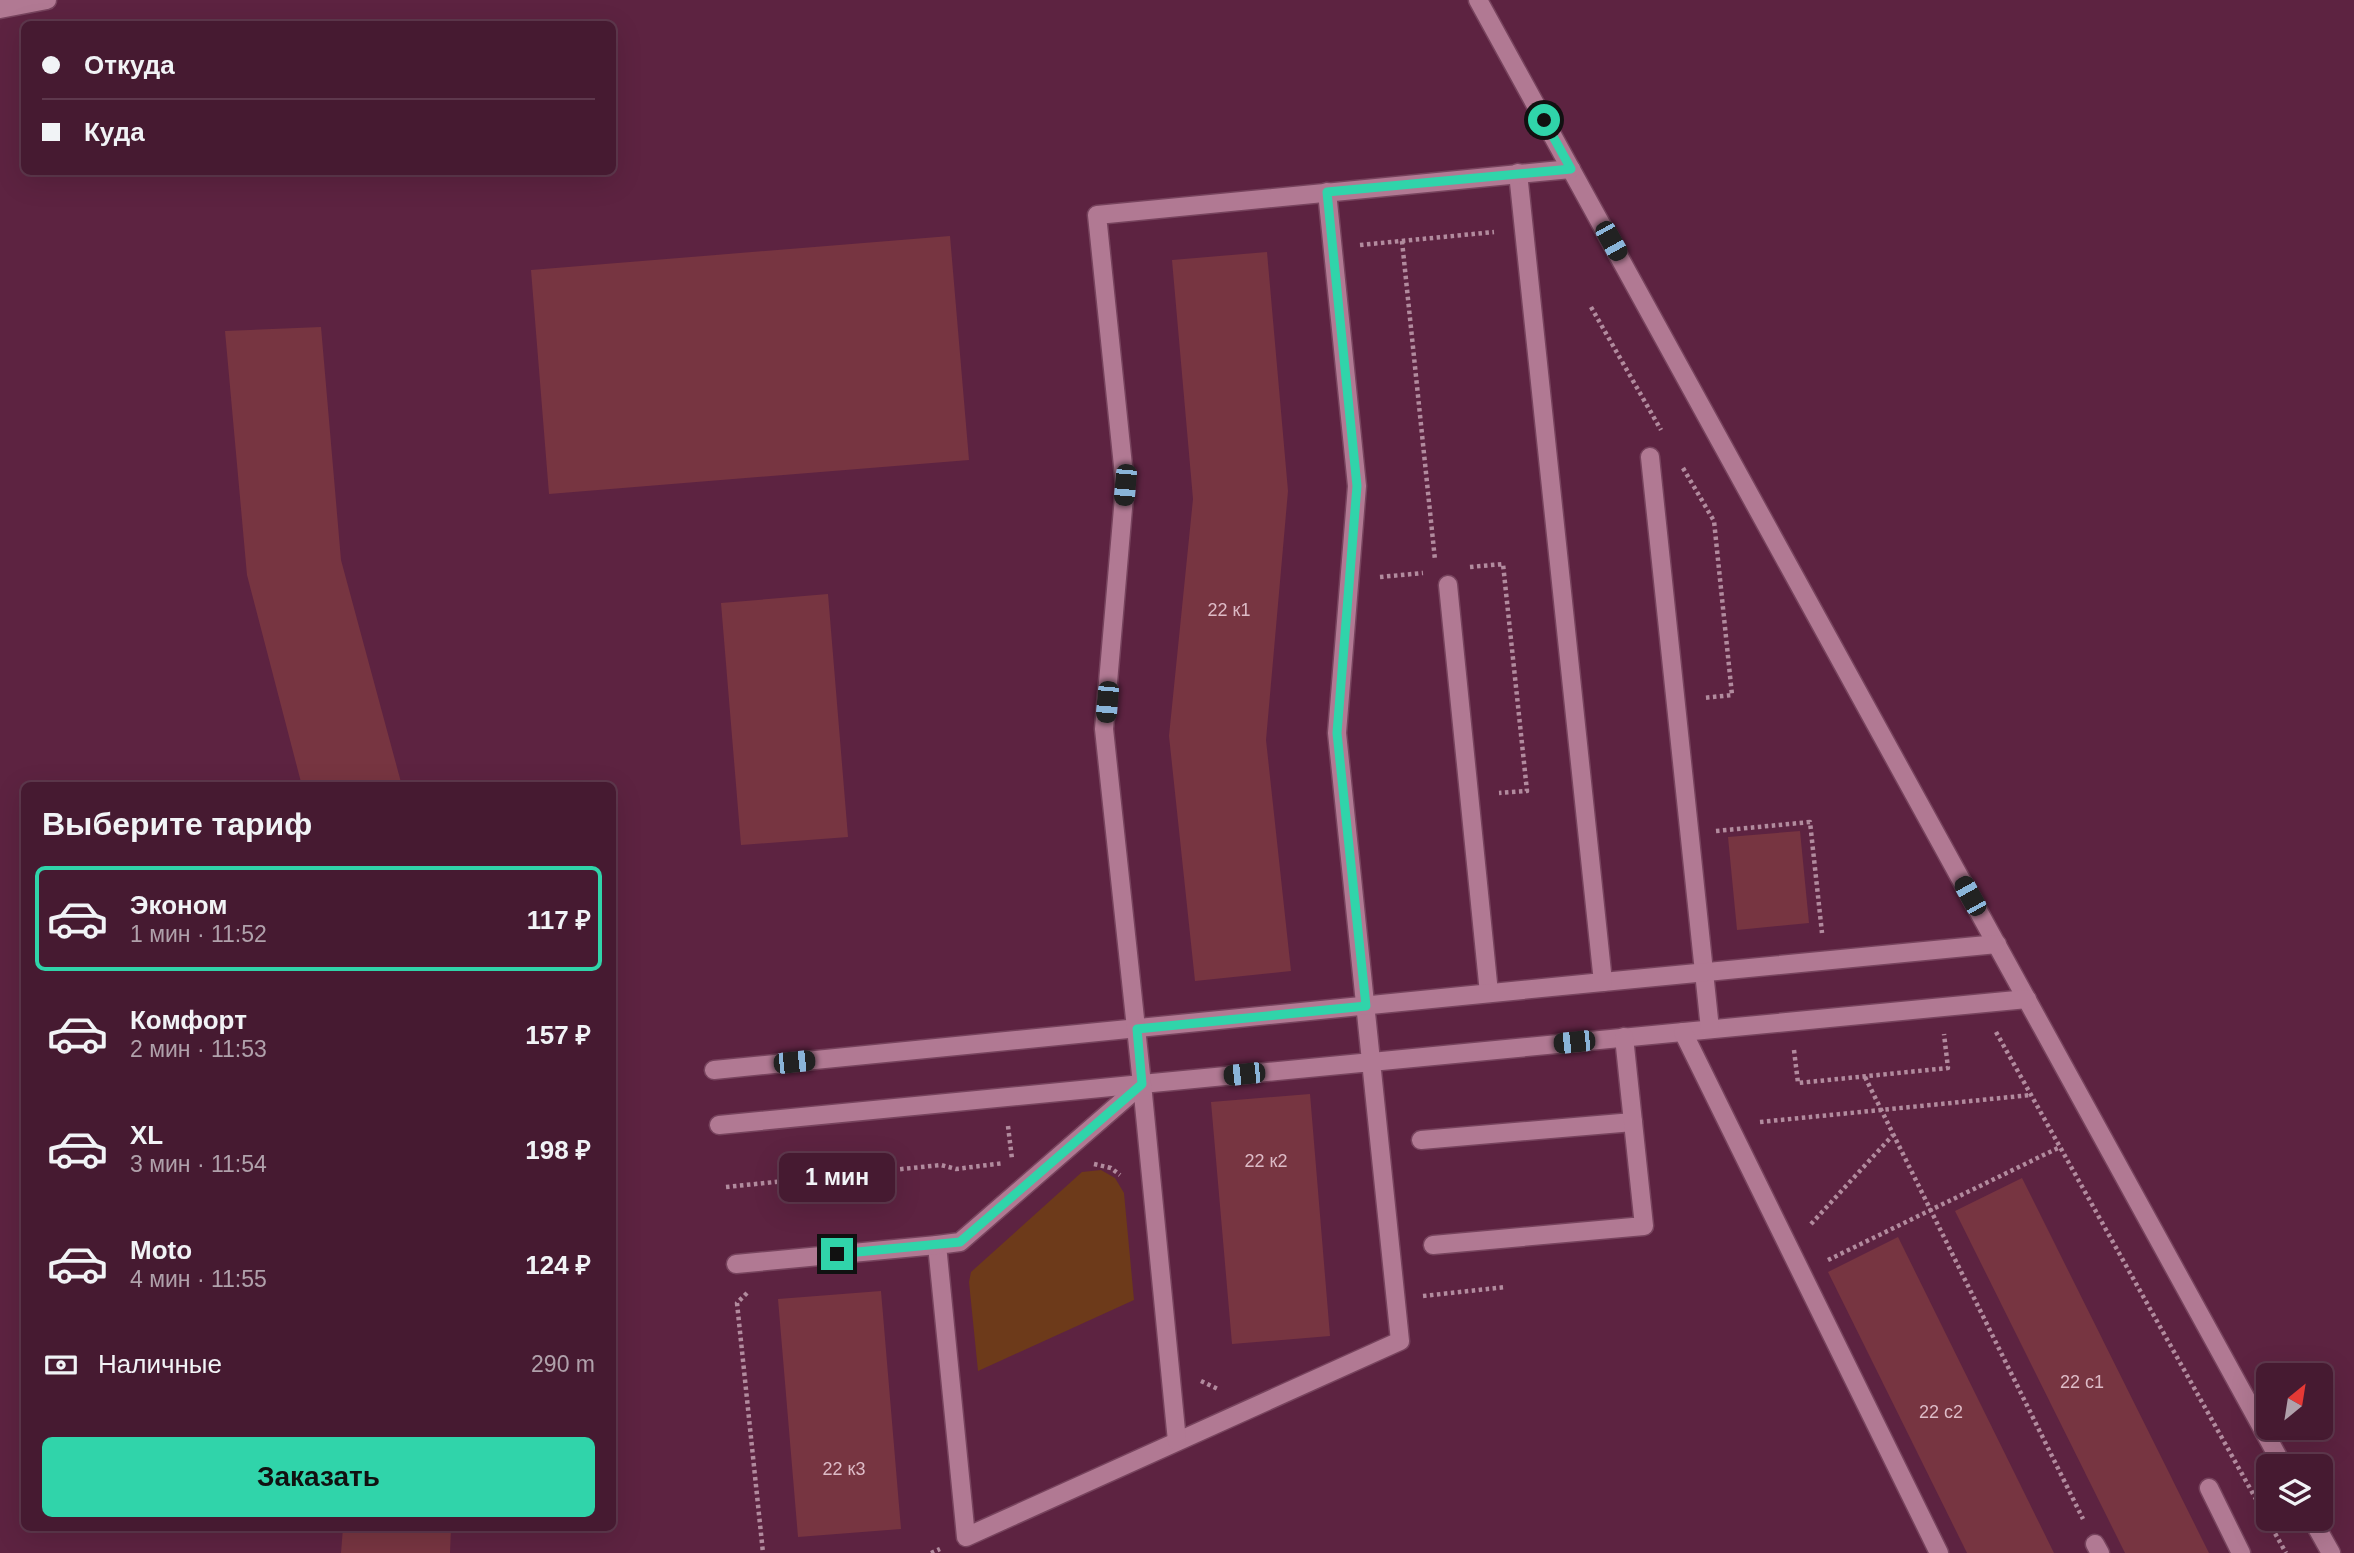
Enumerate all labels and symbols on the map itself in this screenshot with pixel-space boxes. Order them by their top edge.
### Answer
route start [1528,104,1560,136]
car [1592,218,1631,264]
car [1113,463,1138,507]
house number: 22 к1 [1208,600,1250,620]
car [1095,680,1120,724]
car [1951,873,1990,919]
car [1553,1029,1596,1055]
car [773,1049,816,1075]
car [1223,1061,1266,1087]
house number: 22 к2 [1245,1151,1287,1171]
callout: 1 мин [779,1152,895,1202]
route end [821,1238,853,1270]
north arrow [2256,1363,2333,1440]
house number: 22 с1 [2060,1372,2104,1392]
house number: 22 с2 [1919,1402,1963,1422]
house number: 22 к3 [823,1459,865,1479]

